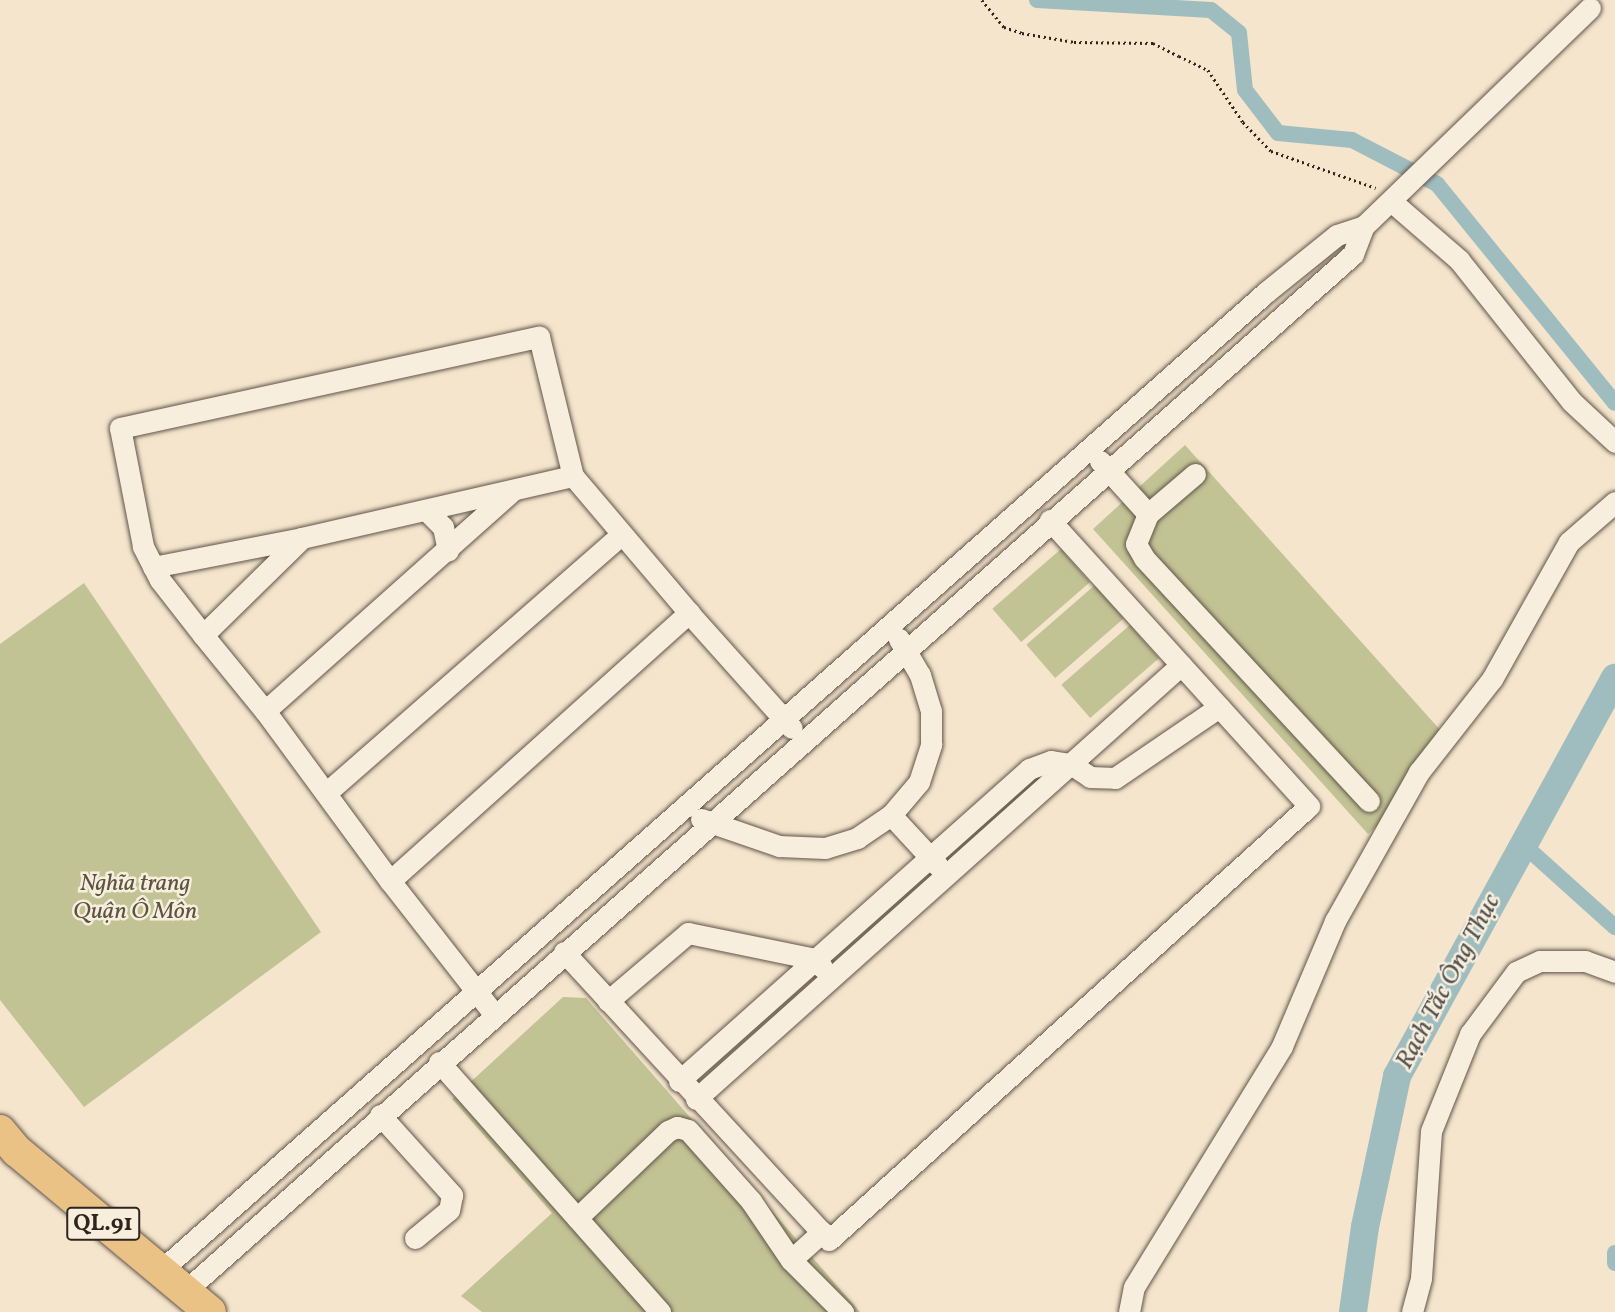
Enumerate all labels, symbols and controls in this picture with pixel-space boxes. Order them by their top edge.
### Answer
park label: Nghĩa trang Quận Ô Môn [73,871,197,927]
water label: Rạch Tắc Ông Thục [1390,889,1508,1075]
road number: QL.91 [64,1204,142,1244]

